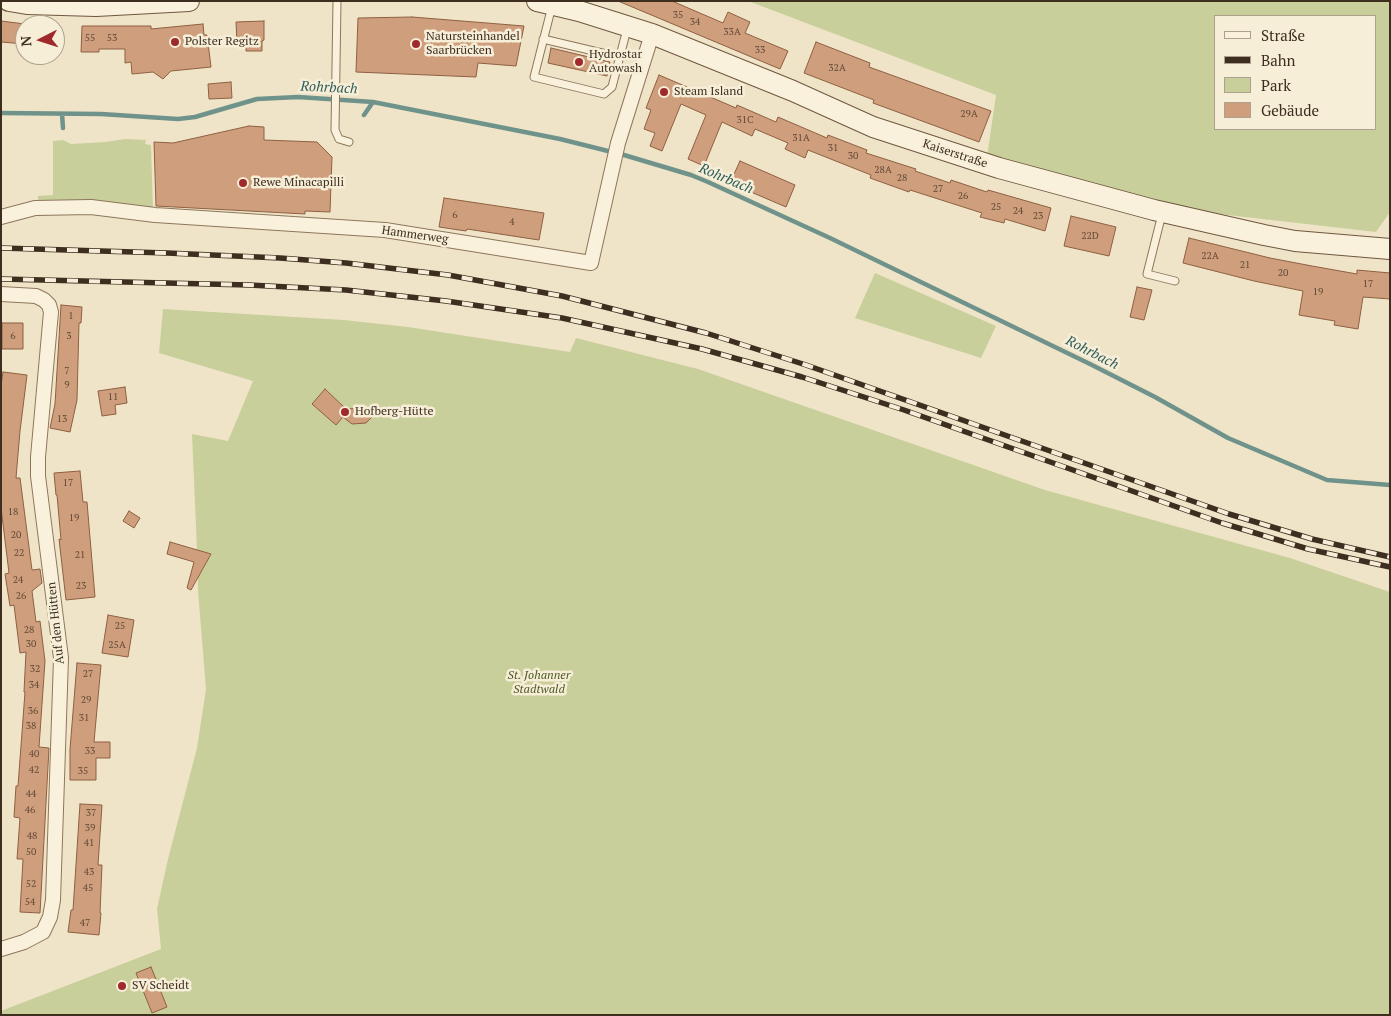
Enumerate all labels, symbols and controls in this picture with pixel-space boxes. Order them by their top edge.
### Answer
house number: 35 [673,9,683,21]
north arrow [15,15,65,65]
legend [1214,15,1376,130]
house number: 34 [690,16,700,28]
text: Straße [1261,25,1305,45]
house number: 33A [723,26,741,38]
place label: Natursteinhandel Saarbrücken [426,30,520,58]
house number: 55 [85,32,95,44]
house number: 53 [107,32,117,44]
text: N [16,35,35,47]
place label: Polster Regitz [185,35,259,49]
marker: Polster Regitz [169,36,181,48]
marker: Natursteinhandel Saarbrücken [410,38,422,50]
house number: 33 [755,44,765,56]
place label: Hydrostar Autowash [589,48,642,76]
text: Bahn [1261,50,1296,70]
marker: Hydrostar Autowash [573,56,585,68]
house number: 32A [828,62,846,74]
text: Park [1261,75,1291,95]
water label: Rohrbach [300,78,358,98]
place label: Steam Island [674,85,743,99]
marker: Steam Island [658,86,670,98]
text: Gebäude [1261,100,1319,120]
house number: 29A [960,108,978,120]
house number: 31C [736,114,754,126]
house number: 31A [792,132,810,144]
street label: Kaiserstraße [921,137,989,171]
house number: 31 [828,142,838,154]
house number: 30 [848,150,858,162]
water label: Rohrbach [696,160,756,198]
house number: 28A [874,164,892,176]
house number: 28 [897,172,907,184]
place label: Rewe Minacapilli [253,176,344,190]
marker: Rewe Minacapilli [237,177,249,189]
house number: 27 [933,183,943,195]
house number: 26 [958,190,968,202]
house number: 25 [991,201,1001,213]
house number: 24 [1013,205,1023,217]
house number: 6 [452,209,458,221]
house number: 23 [1033,210,1043,222]
house number: 4 [509,216,515,228]
street label: Hammerweg [381,223,449,247]
house number: 22D [1081,230,1099,242]
house number: 22A [1201,250,1219,262]
house number: 21 [1240,259,1250,271]
house number: 20 [1278,267,1288,279]
house number: 17 [1363,278,1373,290]
house number: 19 [1313,286,1323,298]
house number: 1 [68,310,74,322]
house number: 6 [10,330,16,342]
house number: 3 [66,330,72,342]
water label: Rohrbach [1063,333,1121,373]
house number: 7 [64,365,70,377]
house number: 9 [64,379,70,391]
house number: 11 [108,391,118,403]
place label: Hofberg-Hütte [355,405,434,419]
marker: Hofberg-Hütte [339,406,351,418]
house number: 13 [57,413,67,425]
house number: 17 [63,477,73,489]
house number: 18 [8,506,18,518]
house number: 19 [69,512,79,524]
house number: 20 [11,529,21,541]
house number: 22 [14,547,24,559]
house number: 21 [75,549,85,561]
house number: 24 [13,574,23,586]
house number: 23 [76,580,86,592]
street label: Auf den Hütten [45,581,67,665]
house number: 26 [16,590,26,602]
house number: 25 [115,620,125,632]
house number: 28 [24,624,34,636]
house number: 30 [26,638,36,650]
house number: 25A [108,639,126,651]
house number: 32 [30,663,40,675]
house number: 27 [83,668,93,680]
park label: St. Johanner Stadtwald [508,669,570,697]
house number: 34 [29,679,39,691]
house number: 29 [81,694,91,706]
house number: 36 [28,705,38,717]
house number: 31 [79,712,89,724]
house number: 38 [26,720,36,732]
house number: 33 [85,745,95,757]
house number: 40 [29,748,39,760]
house number: 42 [29,764,39,776]
house number: 35 [78,765,88,777]
house number: 44 [26,788,36,800]
house number: 46 [25,804,35,816]
house number: 37 [86,807,96,819]
house number: 39 [85,822,95,834]
house number: 48 [27,830,37,842]
house number: 41 [84,837,94,849]
house number: 50 [26,846,36,858]
house number: 43 [84,866,94,878]
house number: 52 [26,878,36,890]
house number: 45 [83,882,93,894]
house number: 54 [25,896,35,908]
house number: 47 [80,917,90,929]
place label: SV Scheidt [132,979,189,993]
marker: SV Scheidt [116,980,128,992]

